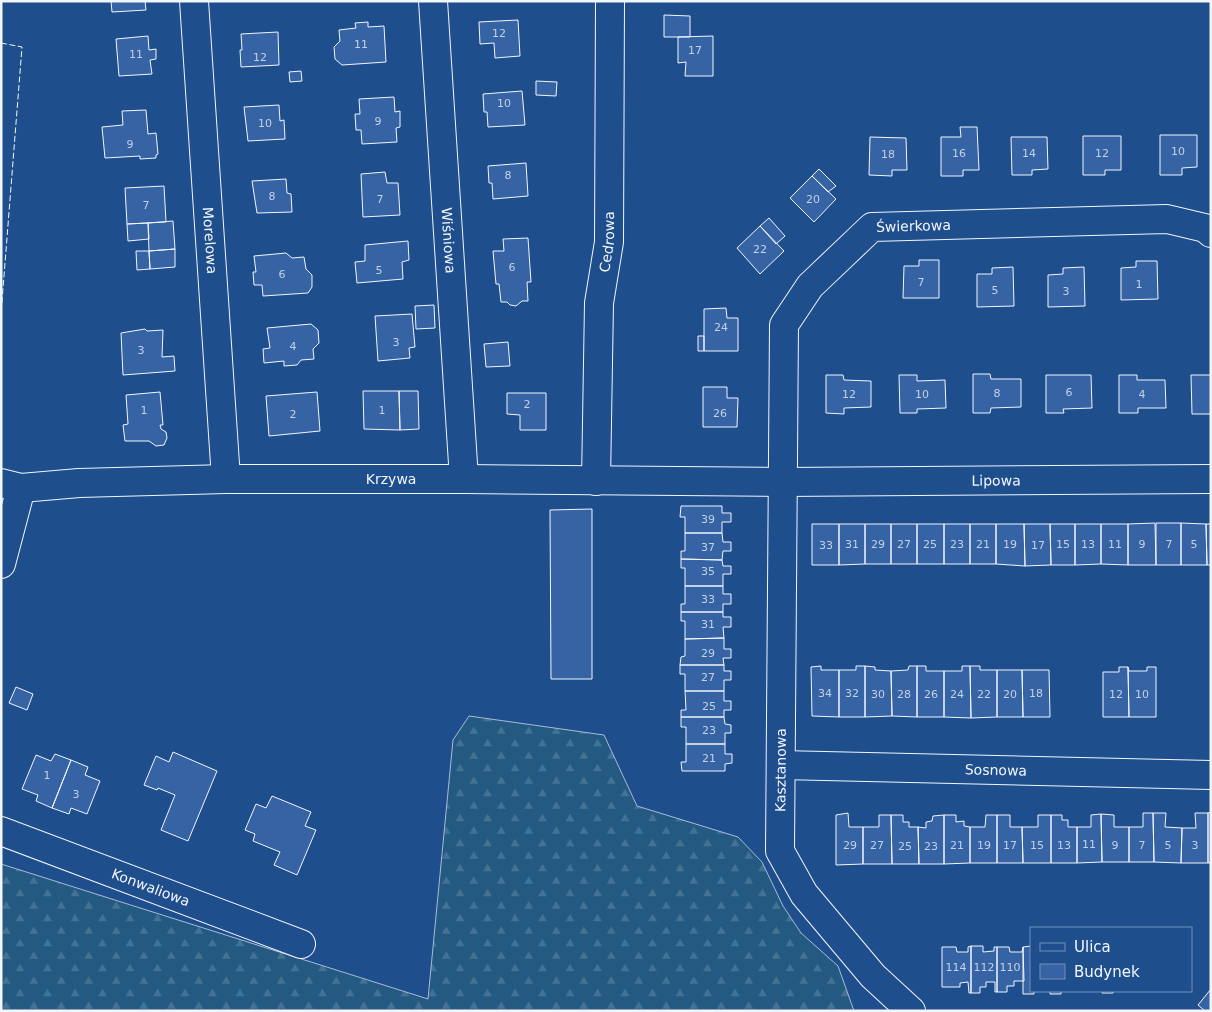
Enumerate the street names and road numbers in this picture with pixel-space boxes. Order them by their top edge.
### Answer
street label: Morelowa [200,206,220,275]
street label: Wiśniowa [438,207,459,274]
street label: Cedrowa [596,211,617,273]
street label: Świerkowa [876,217,951,235]
street label: Krzywa [366,471,416,487]
street label: Lipowa [971,472,1021,489]
street label: Kasztanowa [772,728,789,812]
street label: Sosnowa [965,761,1027,779]
street label: Konwaliowa [109,865,192,909]

